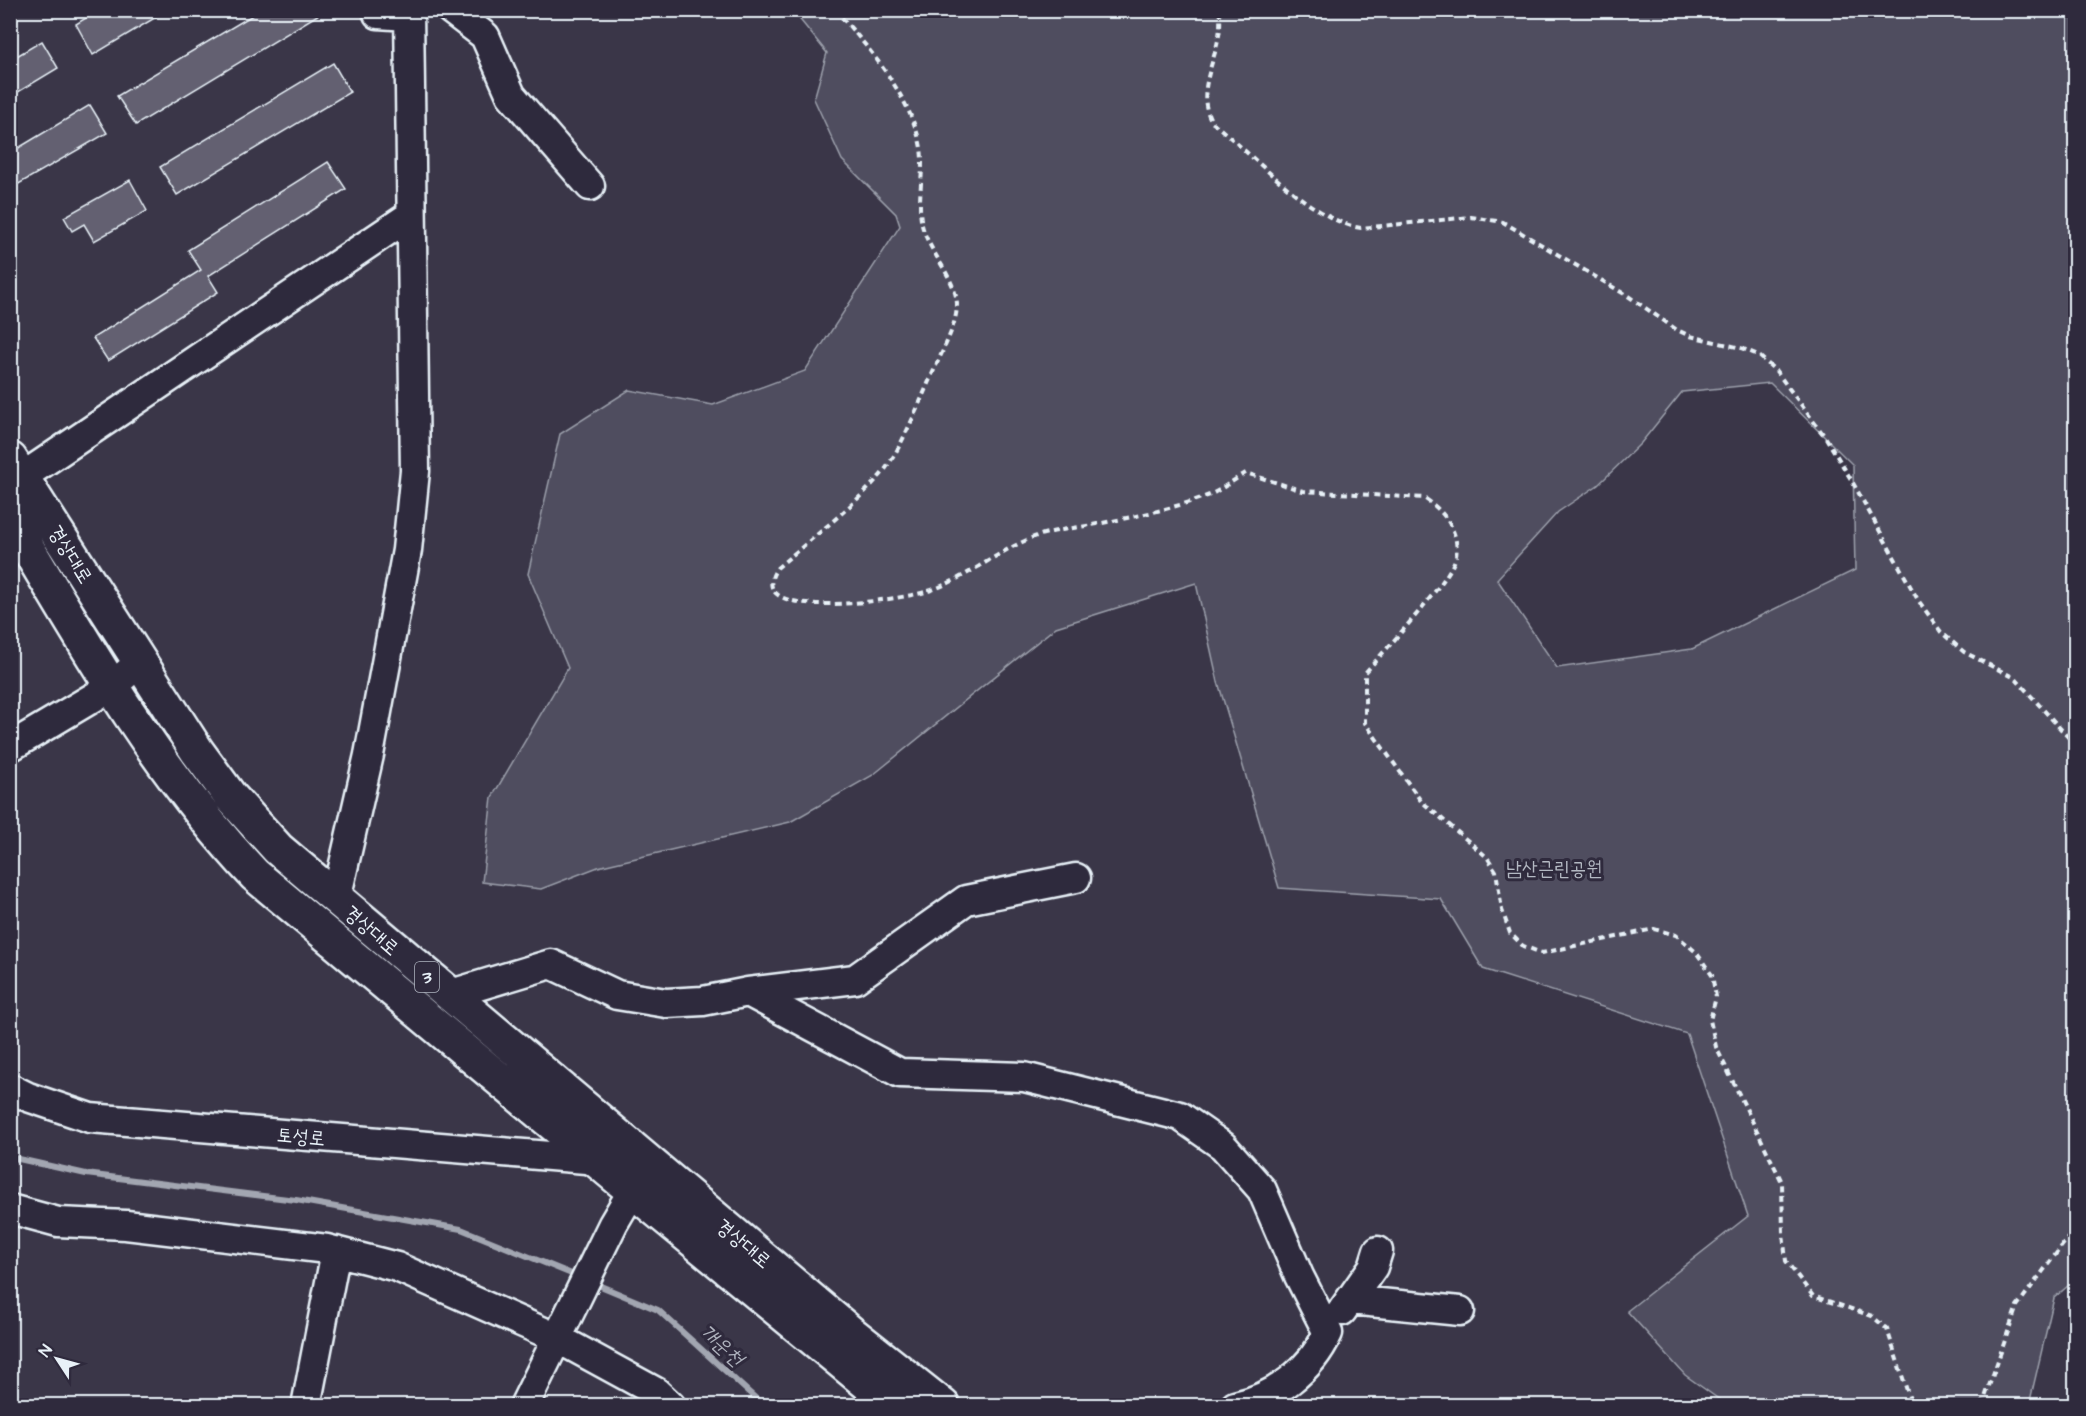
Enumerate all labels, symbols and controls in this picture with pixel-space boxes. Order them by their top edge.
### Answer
street label: 경상대로 [41,520,99,589]
park label: 남산근린공원 [1506,855,1602,883]
street label: 경상대로 [338,899,405,962]
road number: 3 [415,962,439,992]
street label: 토성로 [276,1121,326,1153]
street label: 경상대로 [710,1212,777,1275]
water label: 개운천 [693,1318,752,1375]
north arrow [27,1329,87,1389]
text: N [34,1340,58,1361]

